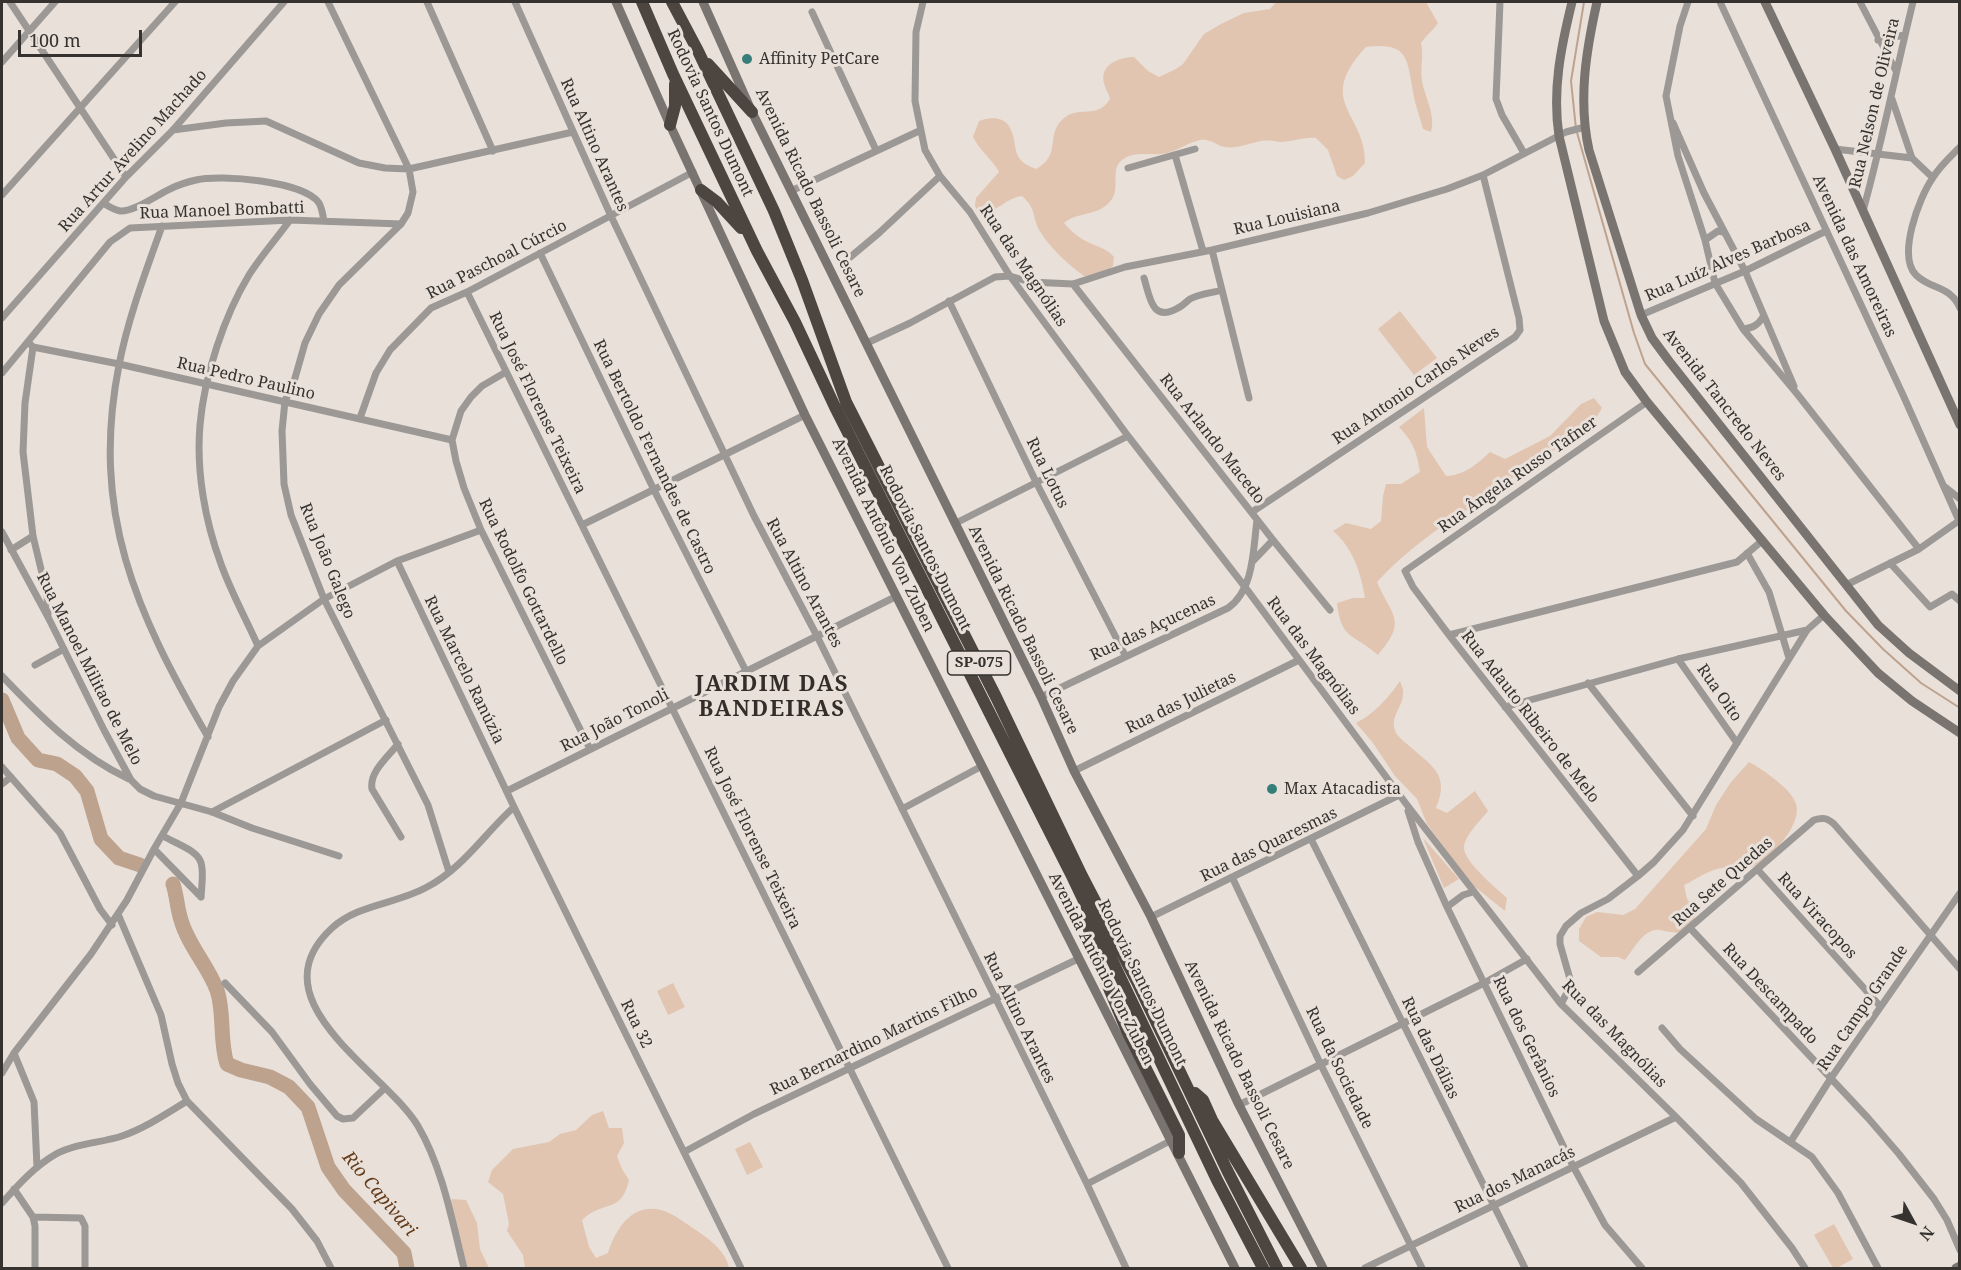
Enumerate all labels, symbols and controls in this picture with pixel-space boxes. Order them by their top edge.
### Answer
street label: Rua Nelson de Oliveira [1846,16,1904,190]
scale bar [21,18,146,56]
street label: Rodovia Santos Dumont [663,26,757,200]
text: 100 m [29,28,81,52]
place label: Affinity PetCare [759,49,879,69]
marker: Affinity PetCare [740,52,754,66]
street label: Rua Artur Avelino Machado [55,66,211,236]
street label: Rua Altino Arantes [556,75,632,215]
street label: Avenida Ricado Bassoli Cesare [751,85,869,301]
street label: Avenida das Amoreiras [1808,172,1900,340]
street label: Rua Louisiana [1232,196,1342,240]
street label: Rua Manoel Bombatti [139,199,305,223]
street label: Rua das Magnólias [975,202,1071,330]
street label: Rua Paschoal Cúrcio [424,216,570,304]
street label: Rua Luíz Alves Barbosa [1642,216,1814,306]
street label: Rua José Florense Teixeira [484,309,590,497]
street label: Rua Antonio Carlos Neves [1329,323,1503,449]
street label: Avenida Tancredo Neves [1658,325,1790,485]
street label: Rua Bertoldo Fernandes de Castro [589,337,719,577]
street label: Rua Pedro Paulino [175,354,317,404]
street label: Rua Arlando Macedo [1155,370,1269,508]
street label: Rua Ângela Russo Tafner [1435,413,1601,537]
street label: Avenida Antônio Von Zuben [828,435,938,635]
street label: Rua Lotus [1022,435,1072,511]
street label: Rodovia Santos Dumont [875,462,975,634]
street label: Rua Rodolfo Gottardello [474,496,572,668]
street label: Rua João Galego [295,500,359,622]
street label: Rua Altino Arantes [762,515,846,651]
street label: Avenida Ricado Bassoli Cesare [964,522,1082,738]
street label: Rua Manoel Militao de Melo [32,569,146,769]
street label: Rua das Açucenas [1087,591,1219,665]
street label: Rua Marcelo Ranúzia [420,593,508,747]
street label: Rua das Magnólias [1262,593,1364,719]
street label: Rua Adauto Ribeiro de Melo [1457,627,1603,807]
road number: SP-075 [948,651,1010,675]
street label: Rua Oito [1692,661,1746,725]
street label: Rua das Julietas [1123,668,1239,738]
district label: JARDIM DAS BANDEIRAS [695,672,849,724]
street label: Rua João Tonoli [558,685,672,757]
street label: Rua José Florense Teixeira [699,744,805,932]
place label: Max Atacadista [1284,779,1401,799]
marker: Max Atacadista [1265,782,1279,796]
street label: Rua das Quaresmas [1198,804,1340,886]
street label: Rua Sete Quedas [1669,833,1777,931]
street label: Avenida Antônio Von Zuben [1044,869,1158,1069]
street label: Rua Viracopos [1773,869,1861,963]
street label: Rodovia Santos Dumont [1093,897,1191,1069]
street label: Rua Descampado [1718,940,1822,1048]
street label: Rua Campo Grande [1814,942,1912,1074]
street label: Rua Altino Arantes [979,949,1059,1087]
street label: Avenida Ricado Bassoli Cesare [1180,957,1298,1173]
street label: Rua dos Gerânios [1488,973,1564,1101]
street label: Rua das Magnólias [1558,976,1670,1092]
street label: Rua Bernardino Martins Filho [767,982,981,1100]
street label: Rua das Dálias [1397,994,1463,1102]
street label: Rua 32 [616,997,656,1051]
street label: Rua da Sociedade [1301,1004,1377,1132]
street label: Rua dos Manacás [1452,1143,1578,1217]
water label: Rio Capivari [337,1147,421,1241]
north arrow [1883,1192,1943,1252]
text: N [1914,1222,1939,1245]

